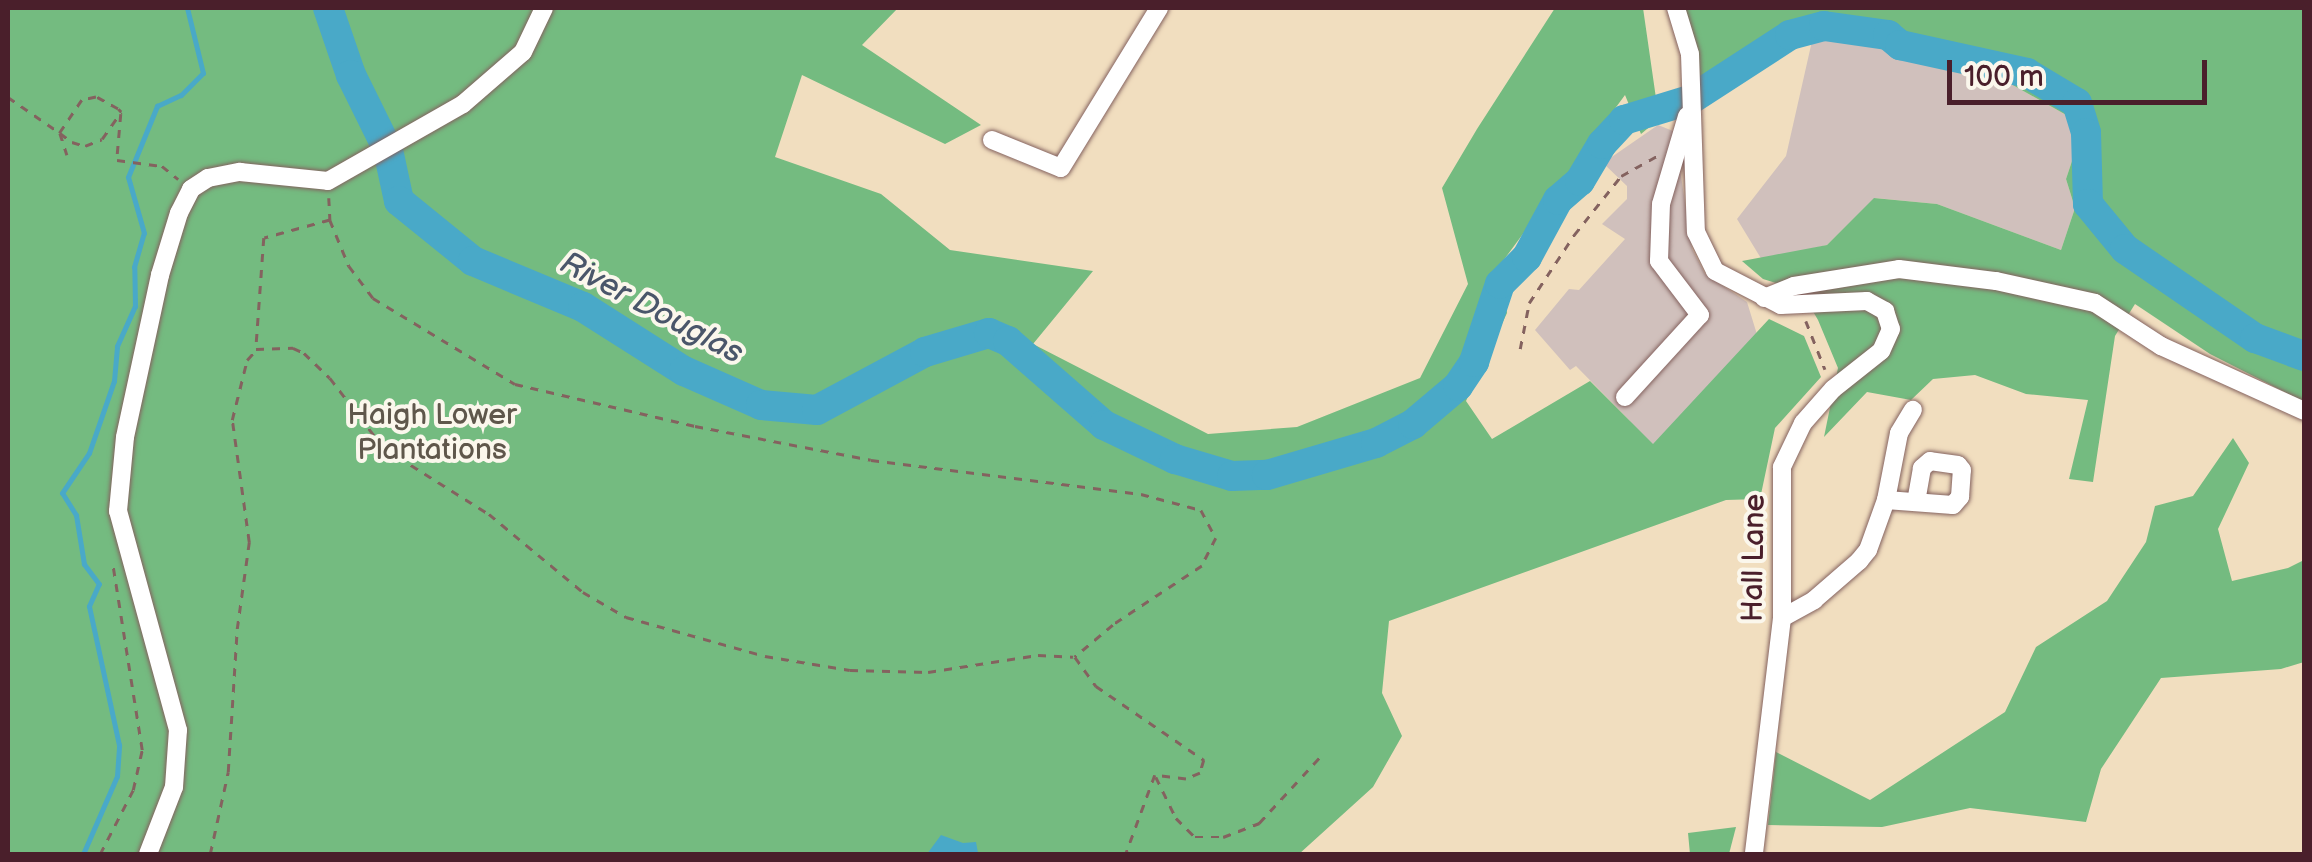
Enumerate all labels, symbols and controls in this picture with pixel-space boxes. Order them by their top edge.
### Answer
scale bar [1952,40,2212,102]
text: 100 m [1964,59,2044,95]
water label: River Douglas [553,245,749,373]
park label: Haigh Lower Plantations [347,397,517,468]
street label: Hall Lane [1735,493,1773,623]

